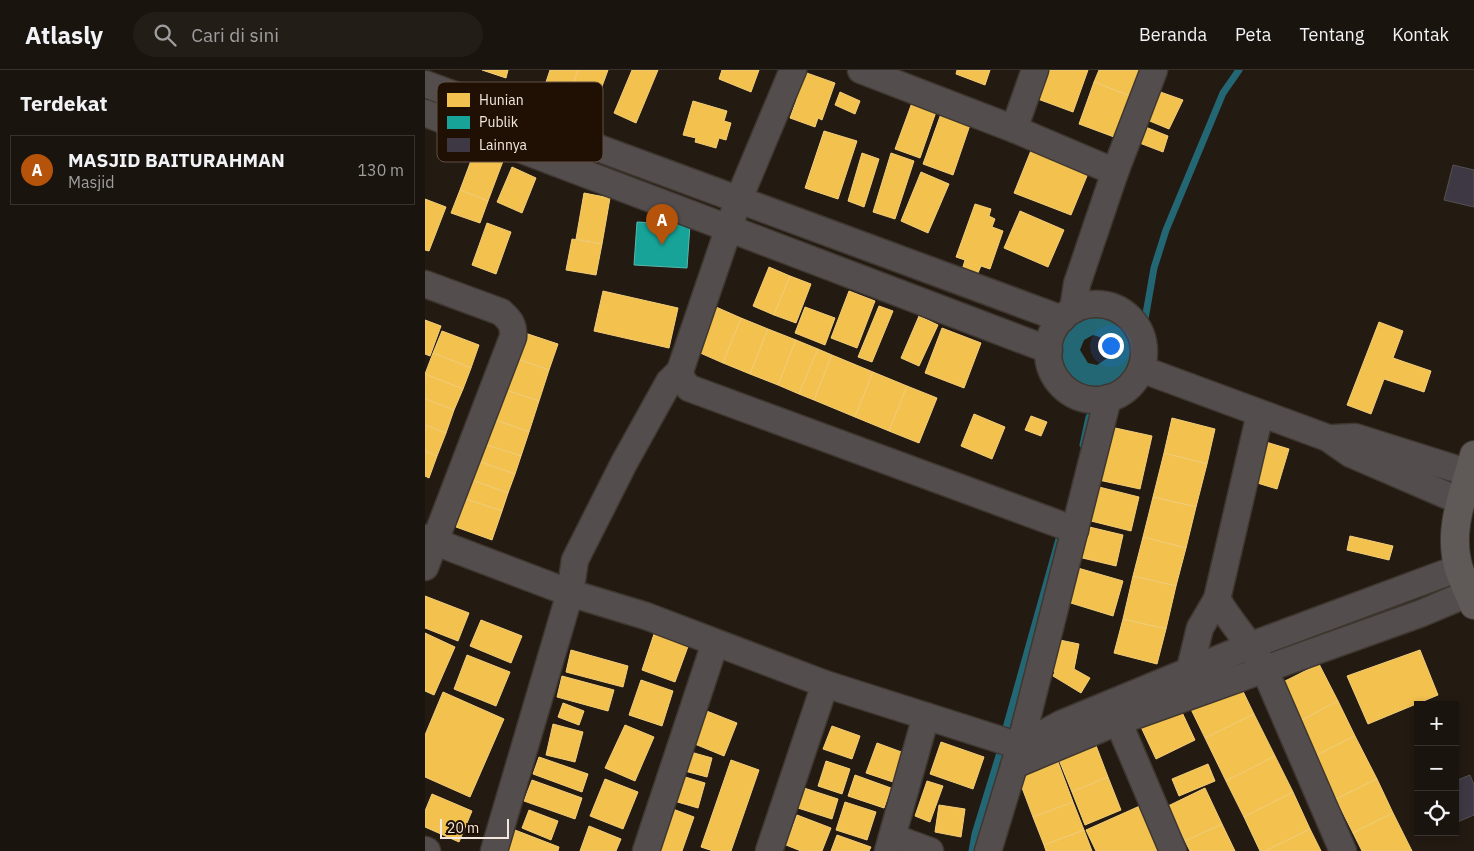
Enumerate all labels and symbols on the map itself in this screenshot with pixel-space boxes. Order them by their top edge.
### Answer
legend [437,82,603,162]
text: Hunian [479,91,524,109]
text: Publik [479,113,519,131]
text: Lainnya [479,136,528,154]
pin: A [646,204,678,245]
your location [1098,333,1124,359]
scale bar [440,816,509,839]

